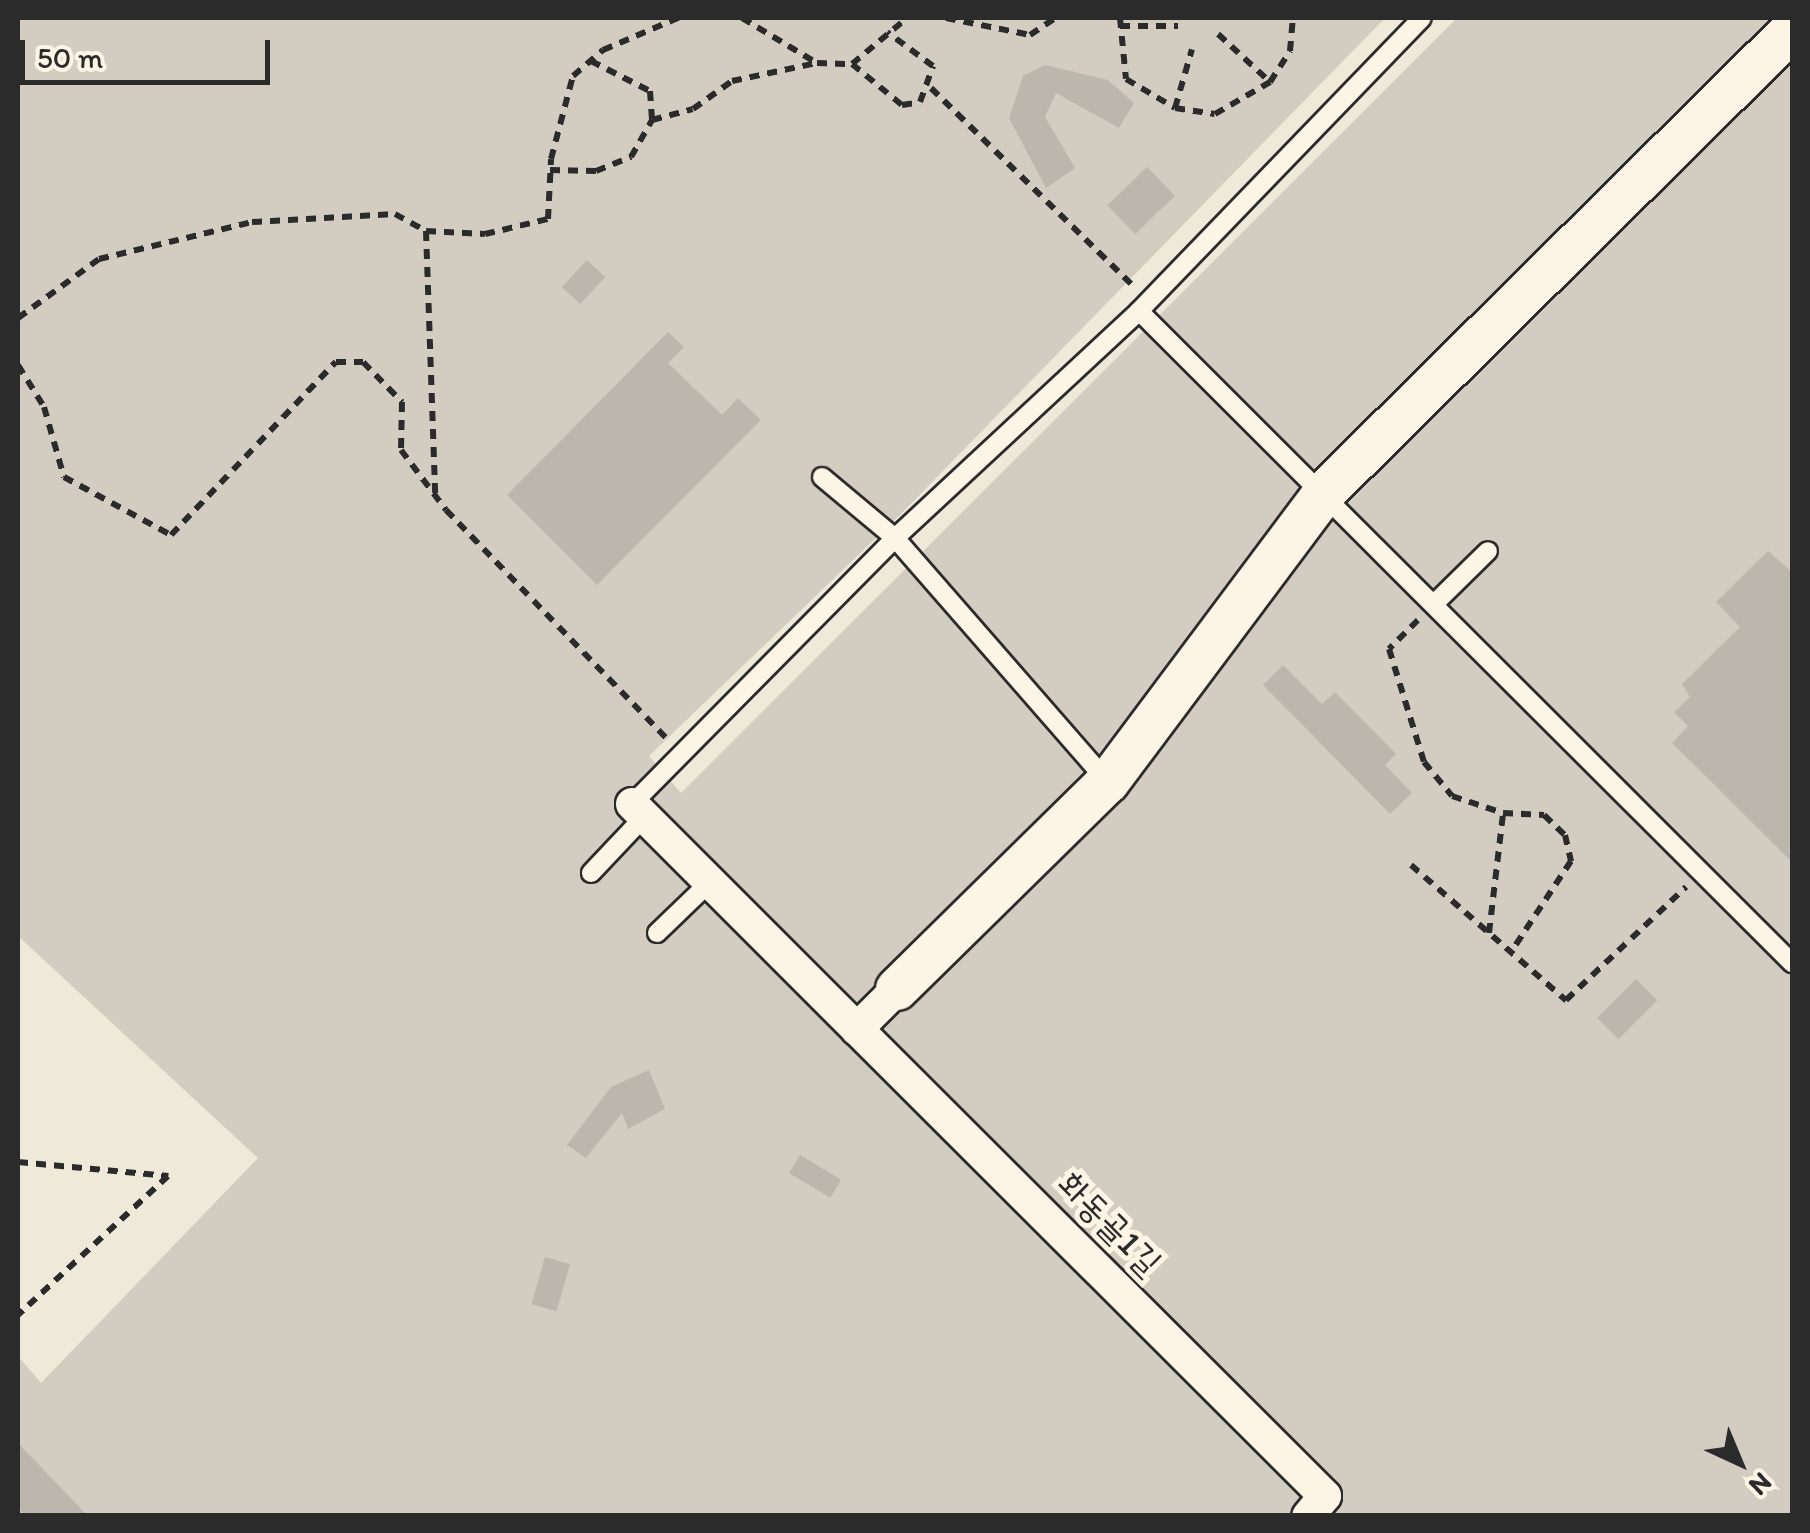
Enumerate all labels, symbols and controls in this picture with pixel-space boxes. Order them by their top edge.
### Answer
scale bar [25,20,275,82]
text: 50 m [37,39,103,76]
street label: 화동골1길 [1050,1163,1170,1283]
north arrow [1690,1413,1790,1513]
text: N [1742,1466,1779,1503]

